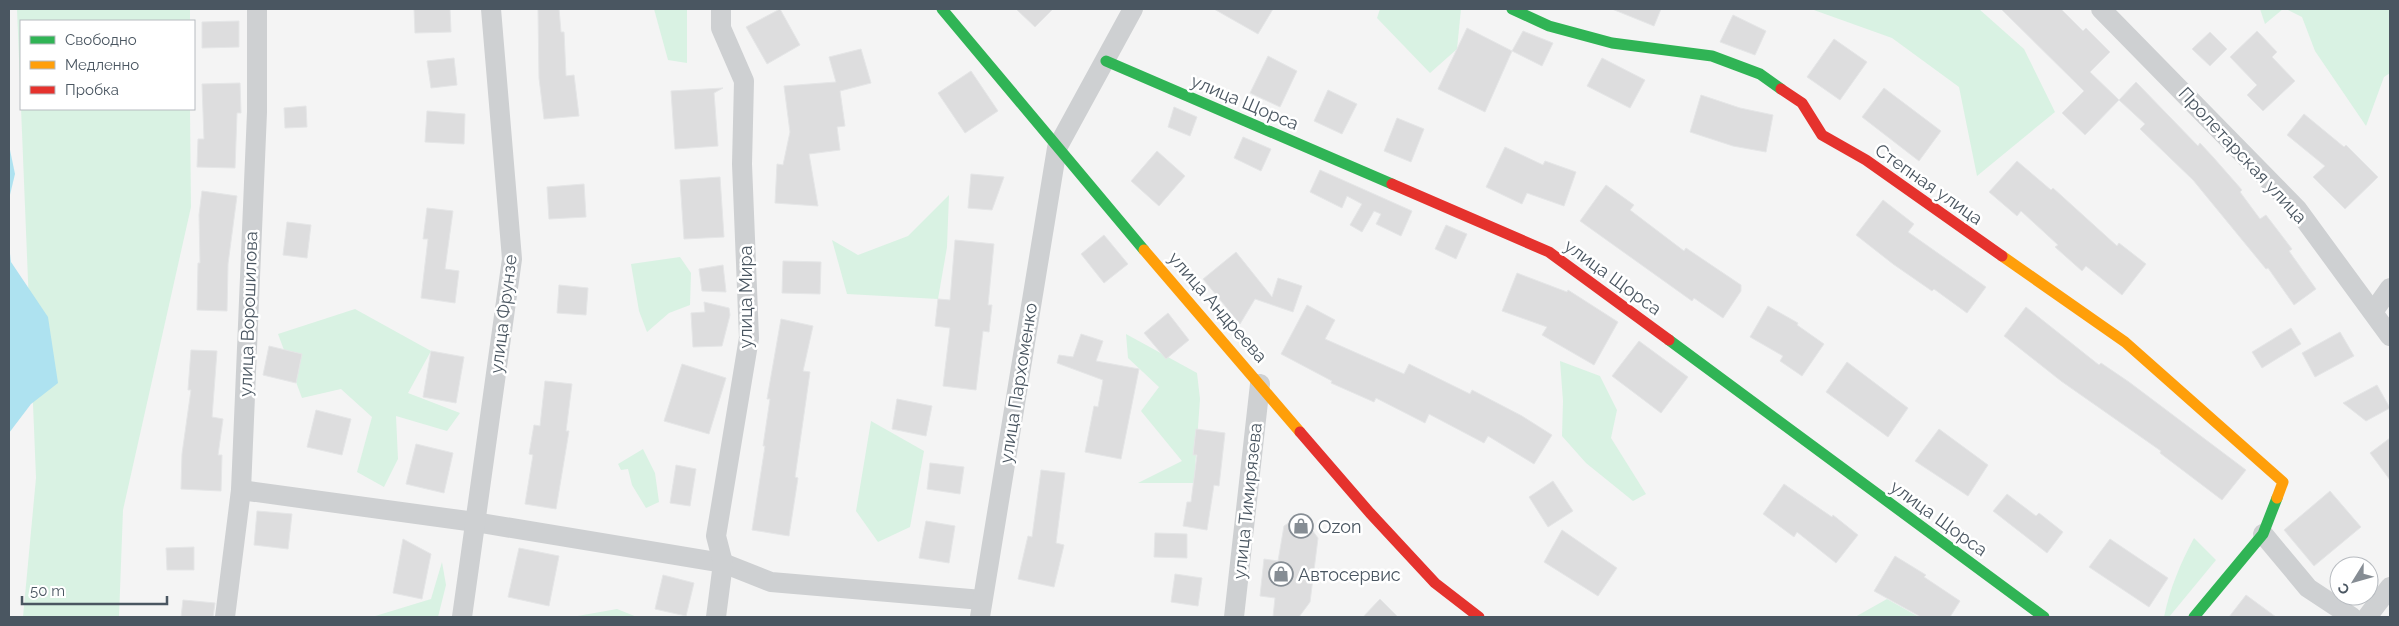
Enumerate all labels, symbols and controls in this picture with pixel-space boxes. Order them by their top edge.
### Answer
legend [20,20,195,110]
text: Свободно [65,31,137,49]
text: Медленно [65,56,139,74]
street label: улица Щорса [1188,70,1302,134]
text: Пробка [65,81,119,99]
street label: Пролетарская улица [2175,83,2311,227]
street label: Степная улица [1871,139,1987,229]
street label: улица Ворошилова [235,231,261,397]
street label: улица Щорса [1560,235,1666,319]
street label: улица Мира [735,246,756,348]
street label: улица Андреева [1164,247,1272,367]
street label: улица Фрунзе [485,253,521,375]
street label: улица Пархоменко [995,301,1041,465]
street label: улица Тимирязева [1228,422,1266,580]
street label: улица Щорса [1886,476,1992,560]
shop icon: Ozon [1288,513,1314,539]
place label: Ozon [1318,516,1361,537]
north arrow [2329,556,2379,606]
shop icon: Автосервис [1268,561,1294,587]
place label: Автосервис [1298,564,1401,585]
scale bar [22,574,168,606]
text: С [2334,580,2353,597]
text: 50 m [30,582,65,600]

